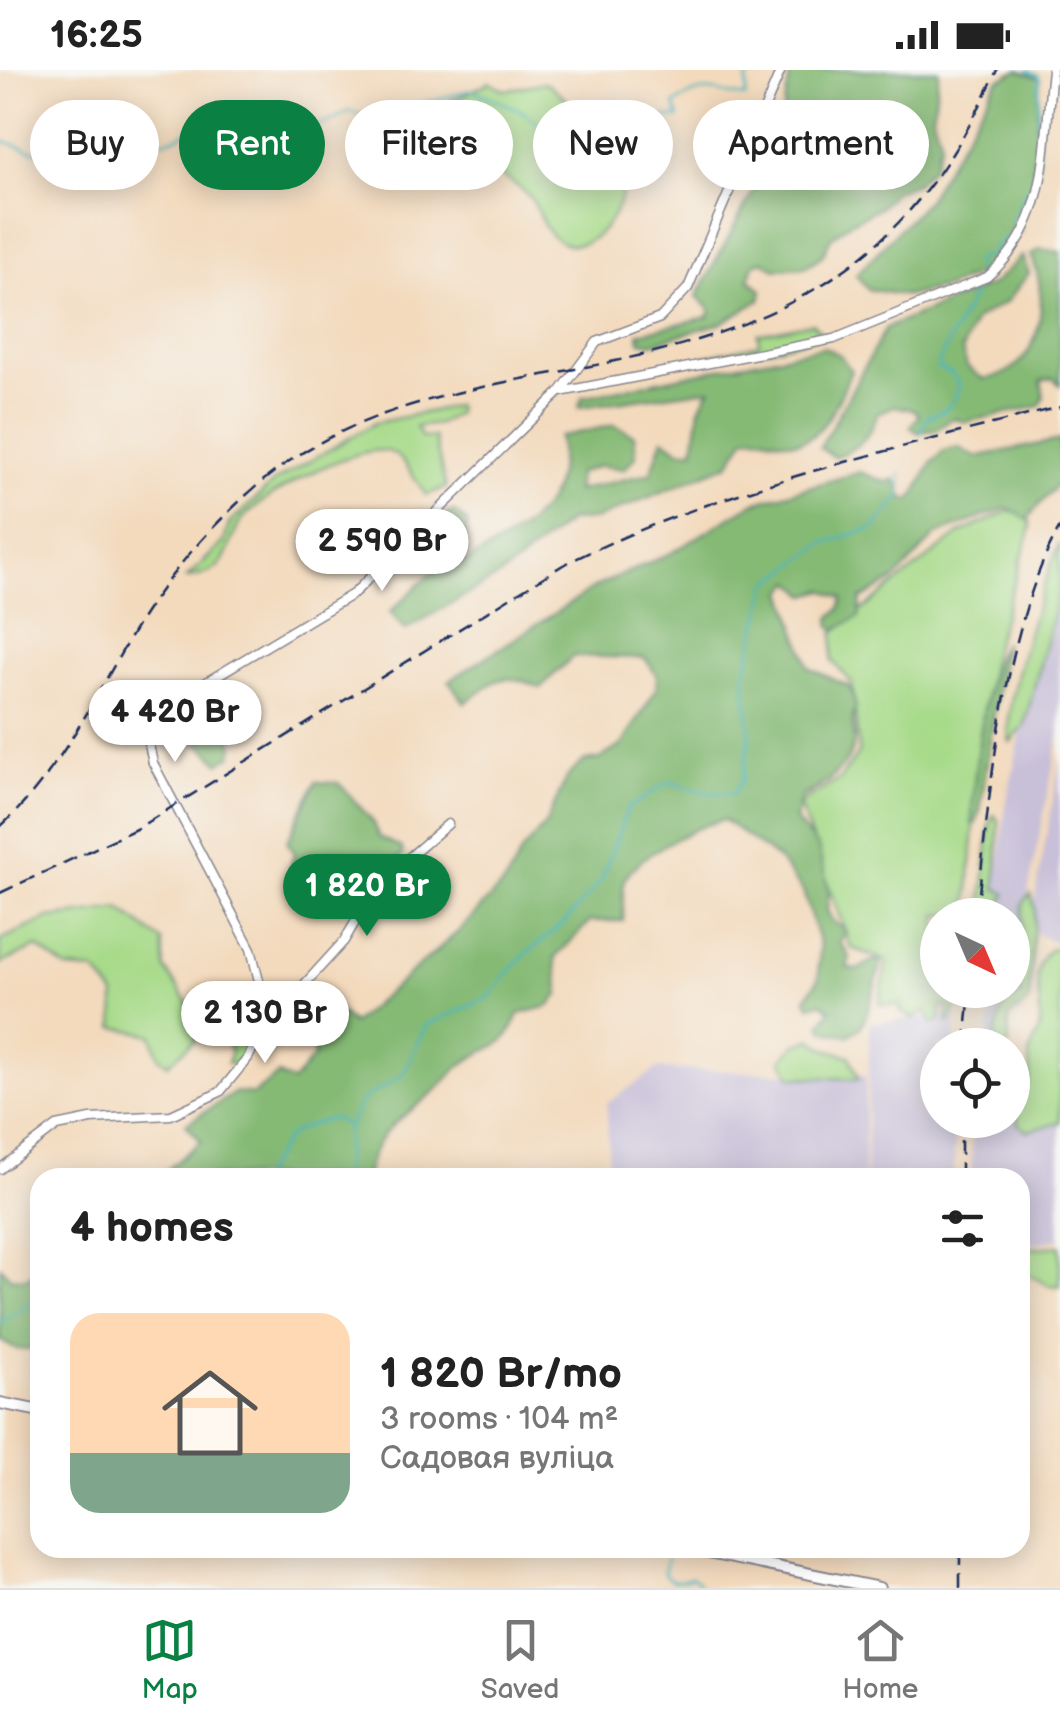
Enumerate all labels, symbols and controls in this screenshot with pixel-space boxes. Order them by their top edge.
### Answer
text: 16:25 [50,13,143,58]
chip: Buy [30,100,159,190]
chip: Rent [179,100,325,190]
chip: Filters [345,100,513,190]
chip: New [533,100,673,190]
chip: Apartment [693,100,929,190]
pin: 2 590 Br [279,509,485,594]
text: 2 590 Br [318,522,446,561]
pin: 4 420 Br [72,680,278,765]
text: 4 420 Br [111,693,239,732]
pin: 1 820 Br [264,854,470,939]
text: 1 820 Br [305,867,429,906]
north arrow [920,898,1030,1008]
map controls [920,898,1030,1138]
pin: 2 130 Br [162,981,368,1066]
text: 2 130 Br [203,994,327,1033]
button: locate [920,1028,1030,1138]
icon: filters [935,1201,990,1256]
text: 4 homes [70,1203,234,1254]
text: 1 820 Br/mo [380,1349,622,1400]
icon: home [150,1353,270,1473]
text: 3 rooms · 104 m² [380,1400,618,1439]
text: Садовая вуліца [380,1439,614,1478]
tab: Map [142,1613,198,1706]
tab: Saved [481,1613,559,1706]
tab: Home [842,1613,918,1706]

